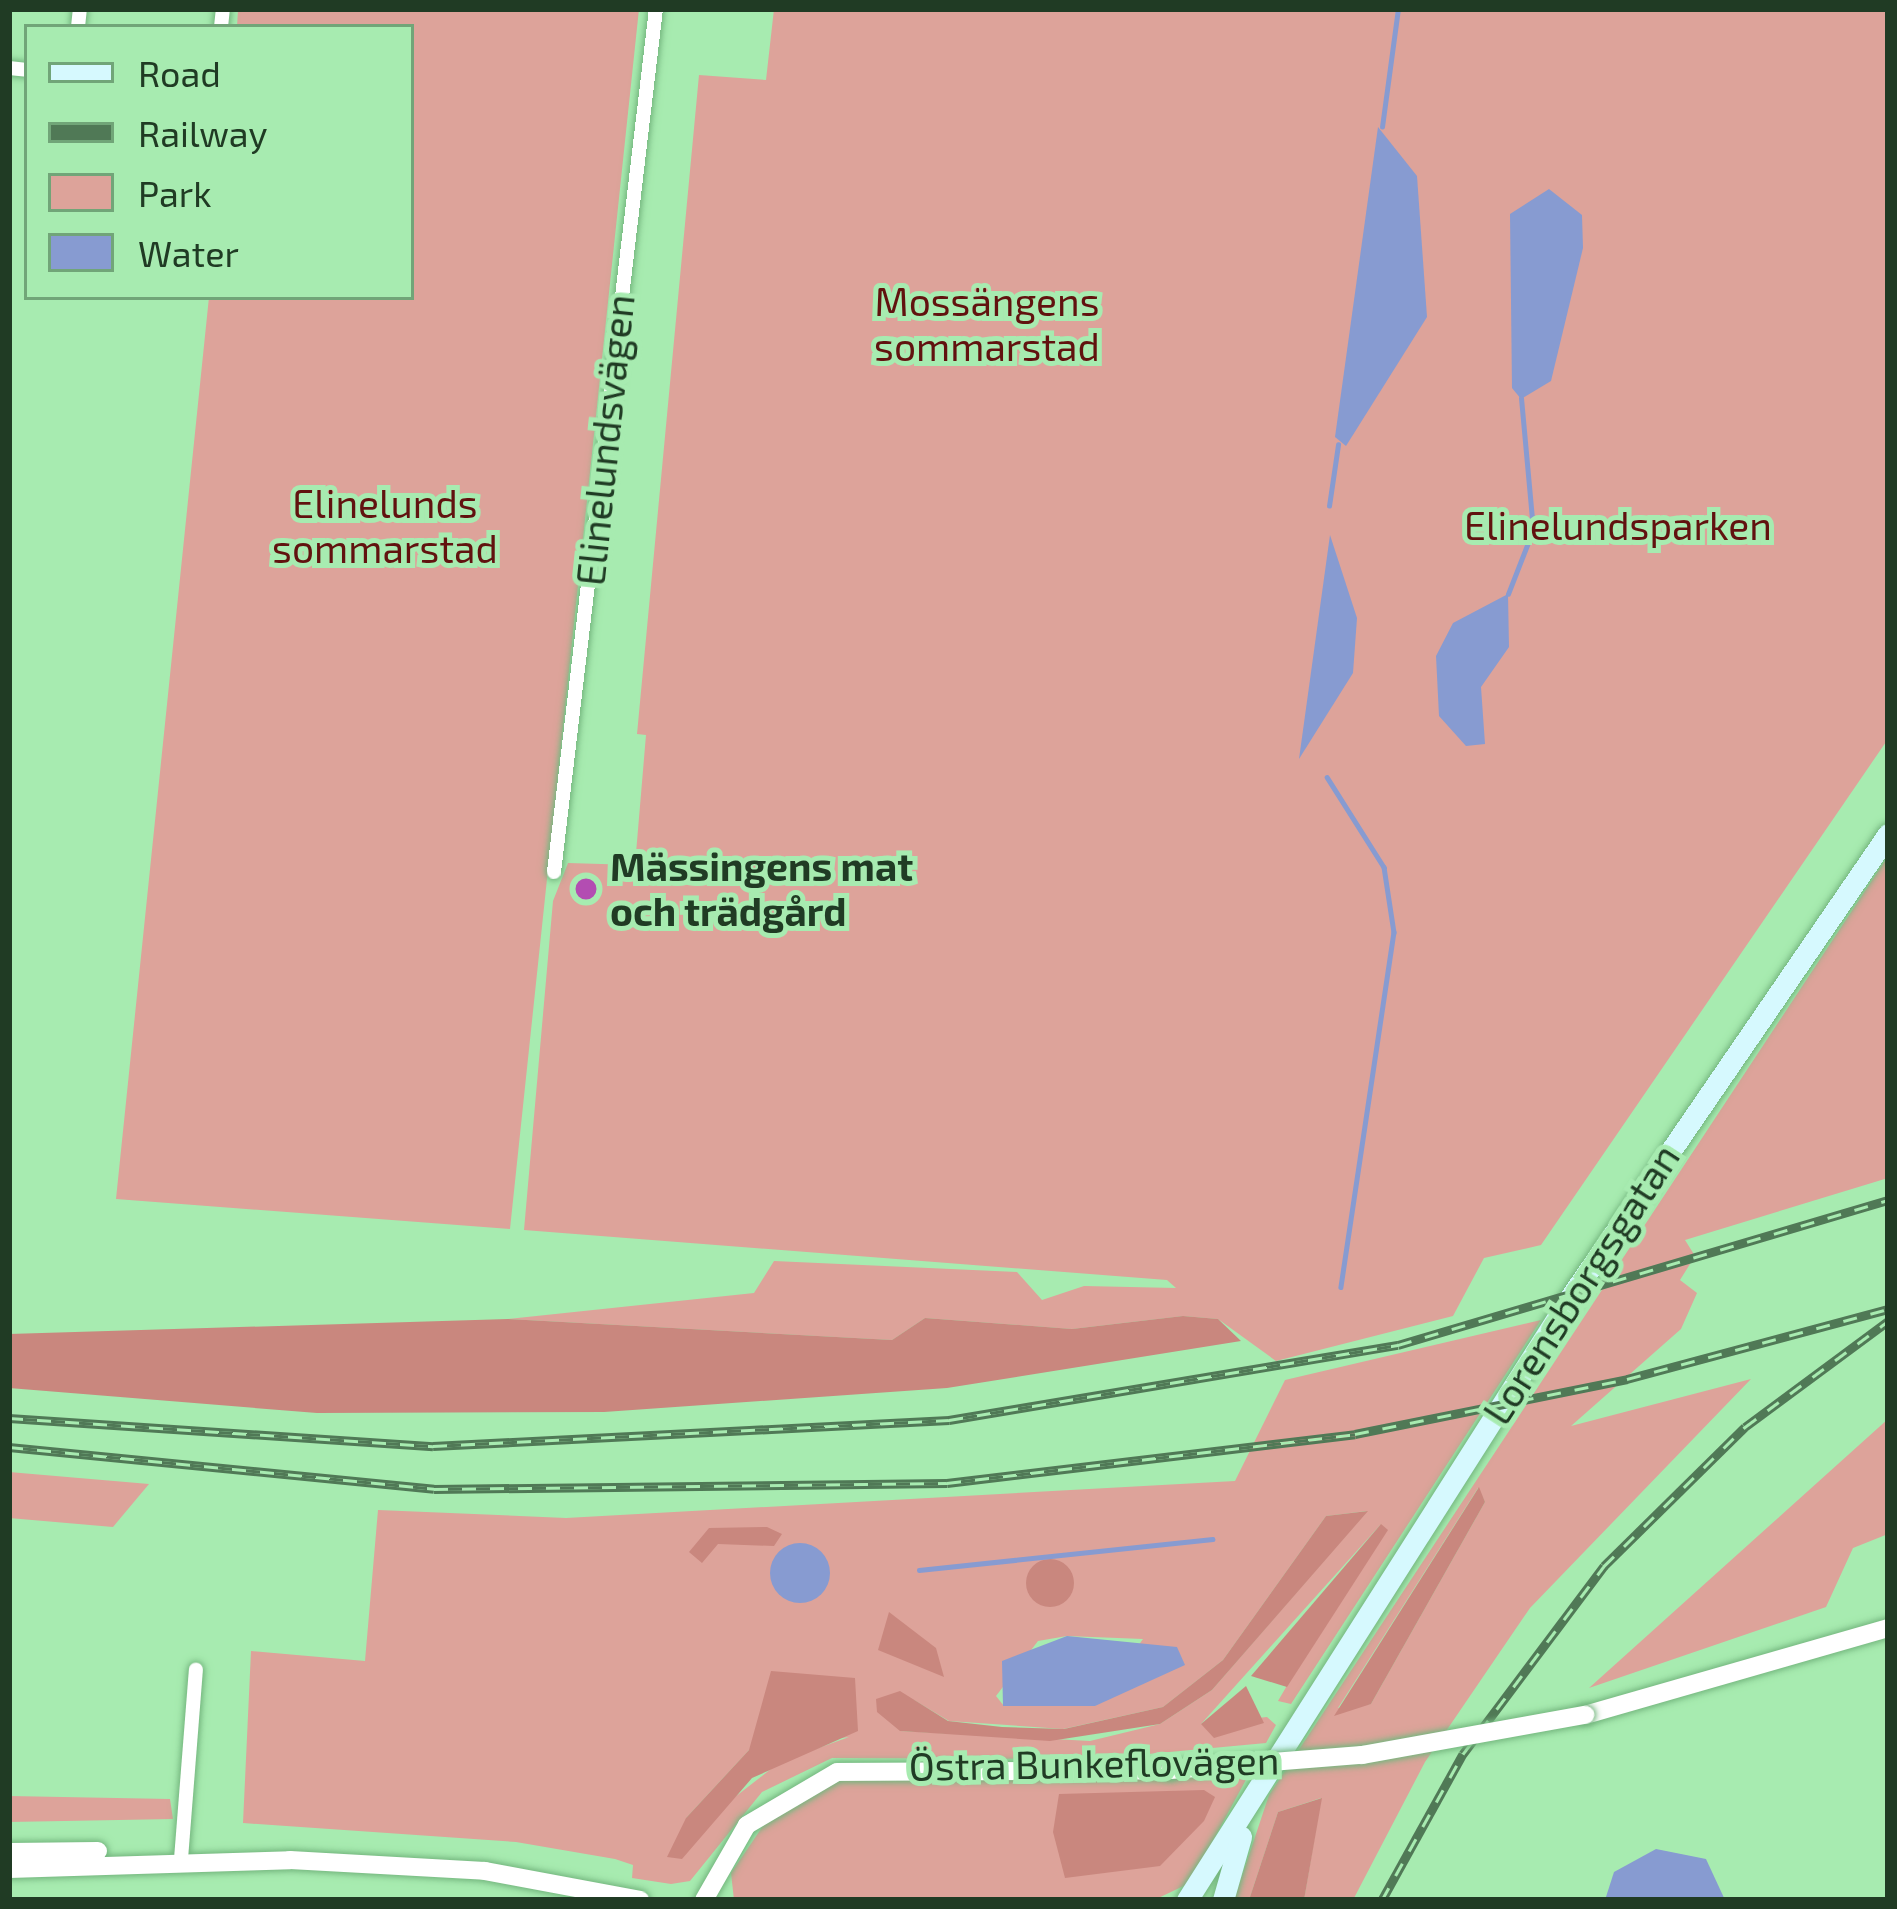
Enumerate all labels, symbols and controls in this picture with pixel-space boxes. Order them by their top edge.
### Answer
legend [24,24,414,300]
text: Road [138,51,221,94]
text: Railway [138,111,268,154]
text: Park [138,171,212,214]
text: Water [138,231,239,274]
park label: Mossängens sommarstad [874,279,1100,370]
street label: Elinelundsvägen [566,292,644,588]
park label: Elinelunds sommarstad [272,481,498,572]
park label: Elinelundsparken [1464,502,1772,548]
place label: Mässingens mat och trädgård [610,844,913,935]
marker: Mässingens mat och trädgård [573,876,599,902]
street label: Lorensborgsgatan [1473,1135,1689,1433]
street label: Östra Bunkeflovägen [908,1736,1280,1790]

